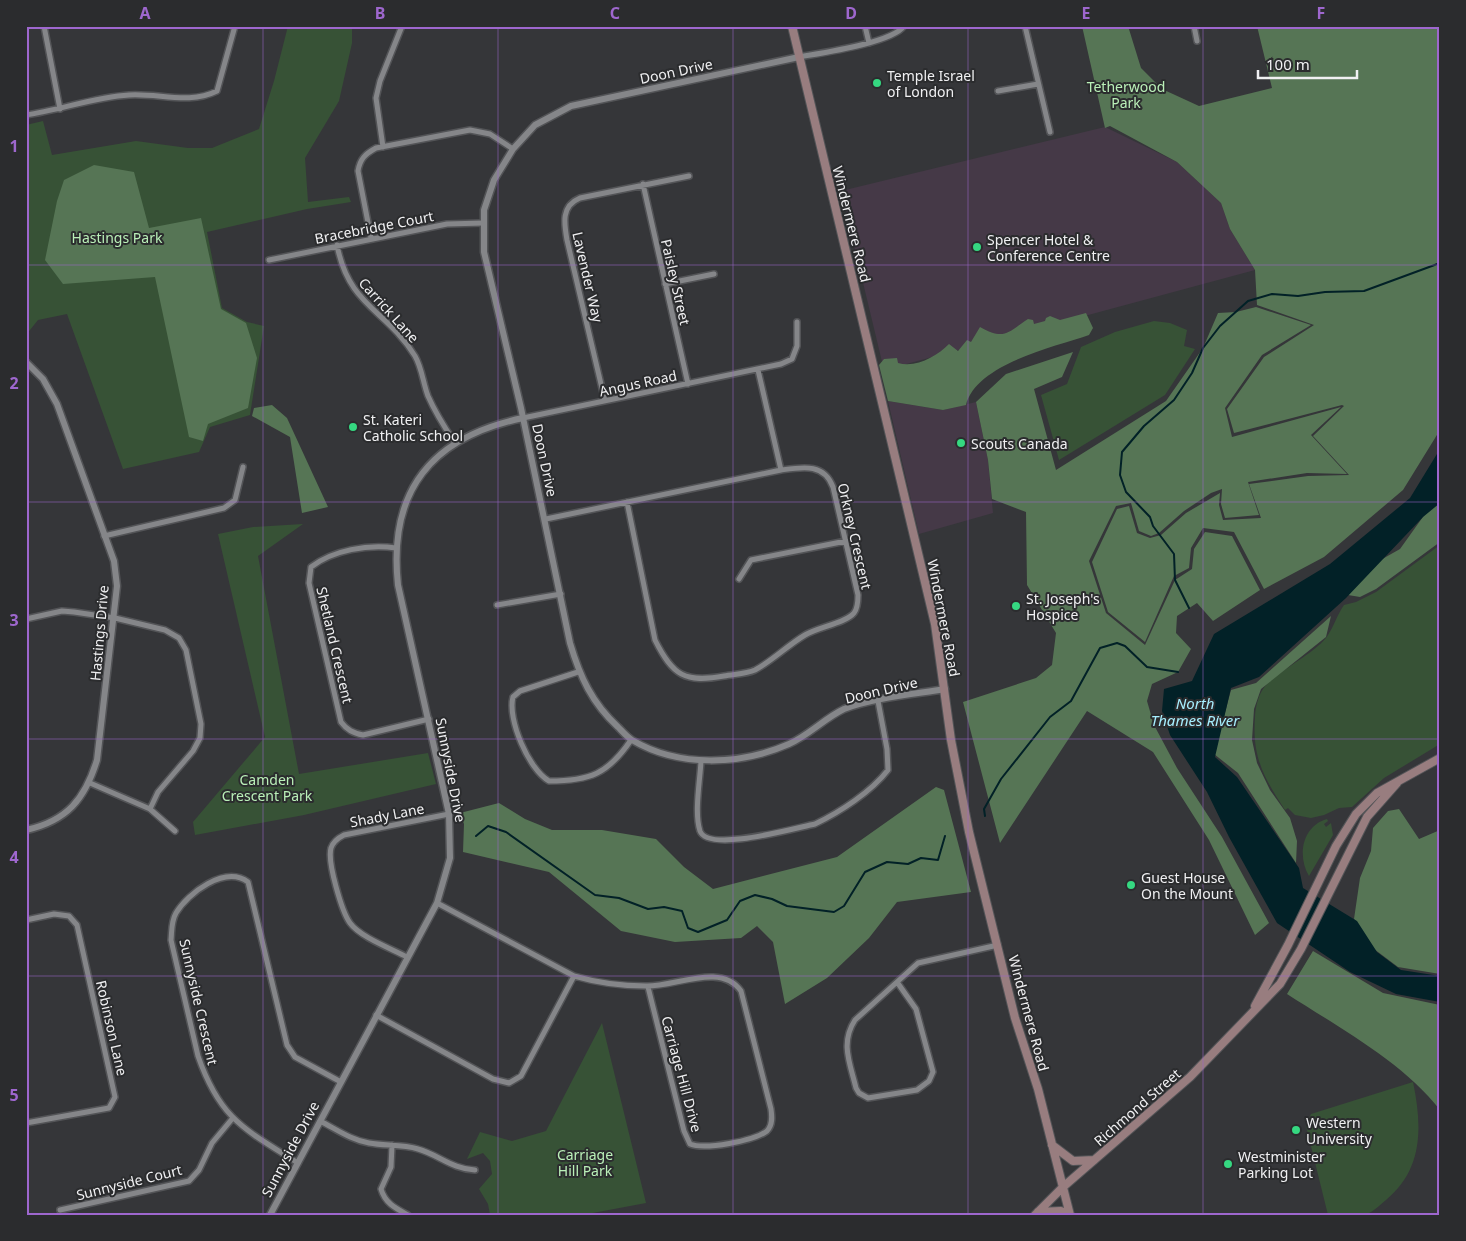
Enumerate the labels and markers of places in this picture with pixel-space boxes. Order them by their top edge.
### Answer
place label: Temple Israel of London [887,66,975,101]
marker: Temple Israel of London [871,77,883,89]
place label: Spencer Hotel & Conference Centre [987,230,1110,265]
marker: Spencer Hotel & Conference Centre [971,241,983,253]
place label: St. Kateri Catholic School [363,410,463,445]
marker: St. Kateri Catholic School [347,421,359,433]
place label: Scouts Canada [971,434,1068,453]
marker: Scouts Canada [955,437,967,449]
place label: St. Joseph's Hospice [1026,589,1100,624]
marker: St. Joseph's Hospice [1010,600,1022,612]
place label: Guest House On the Mount [1141,868,1233,903]
marker: Guest House On the Mount [1125,879,1137,891]
place label: Western University [1306,1113,1373,1148]
marker: Western University [1290,1124,1302,1136]
place label: Westminister Parking Lot [1238,1147,1325,1182]
marker: Westminister Parking Lot [1222,1158,1234,1170]

